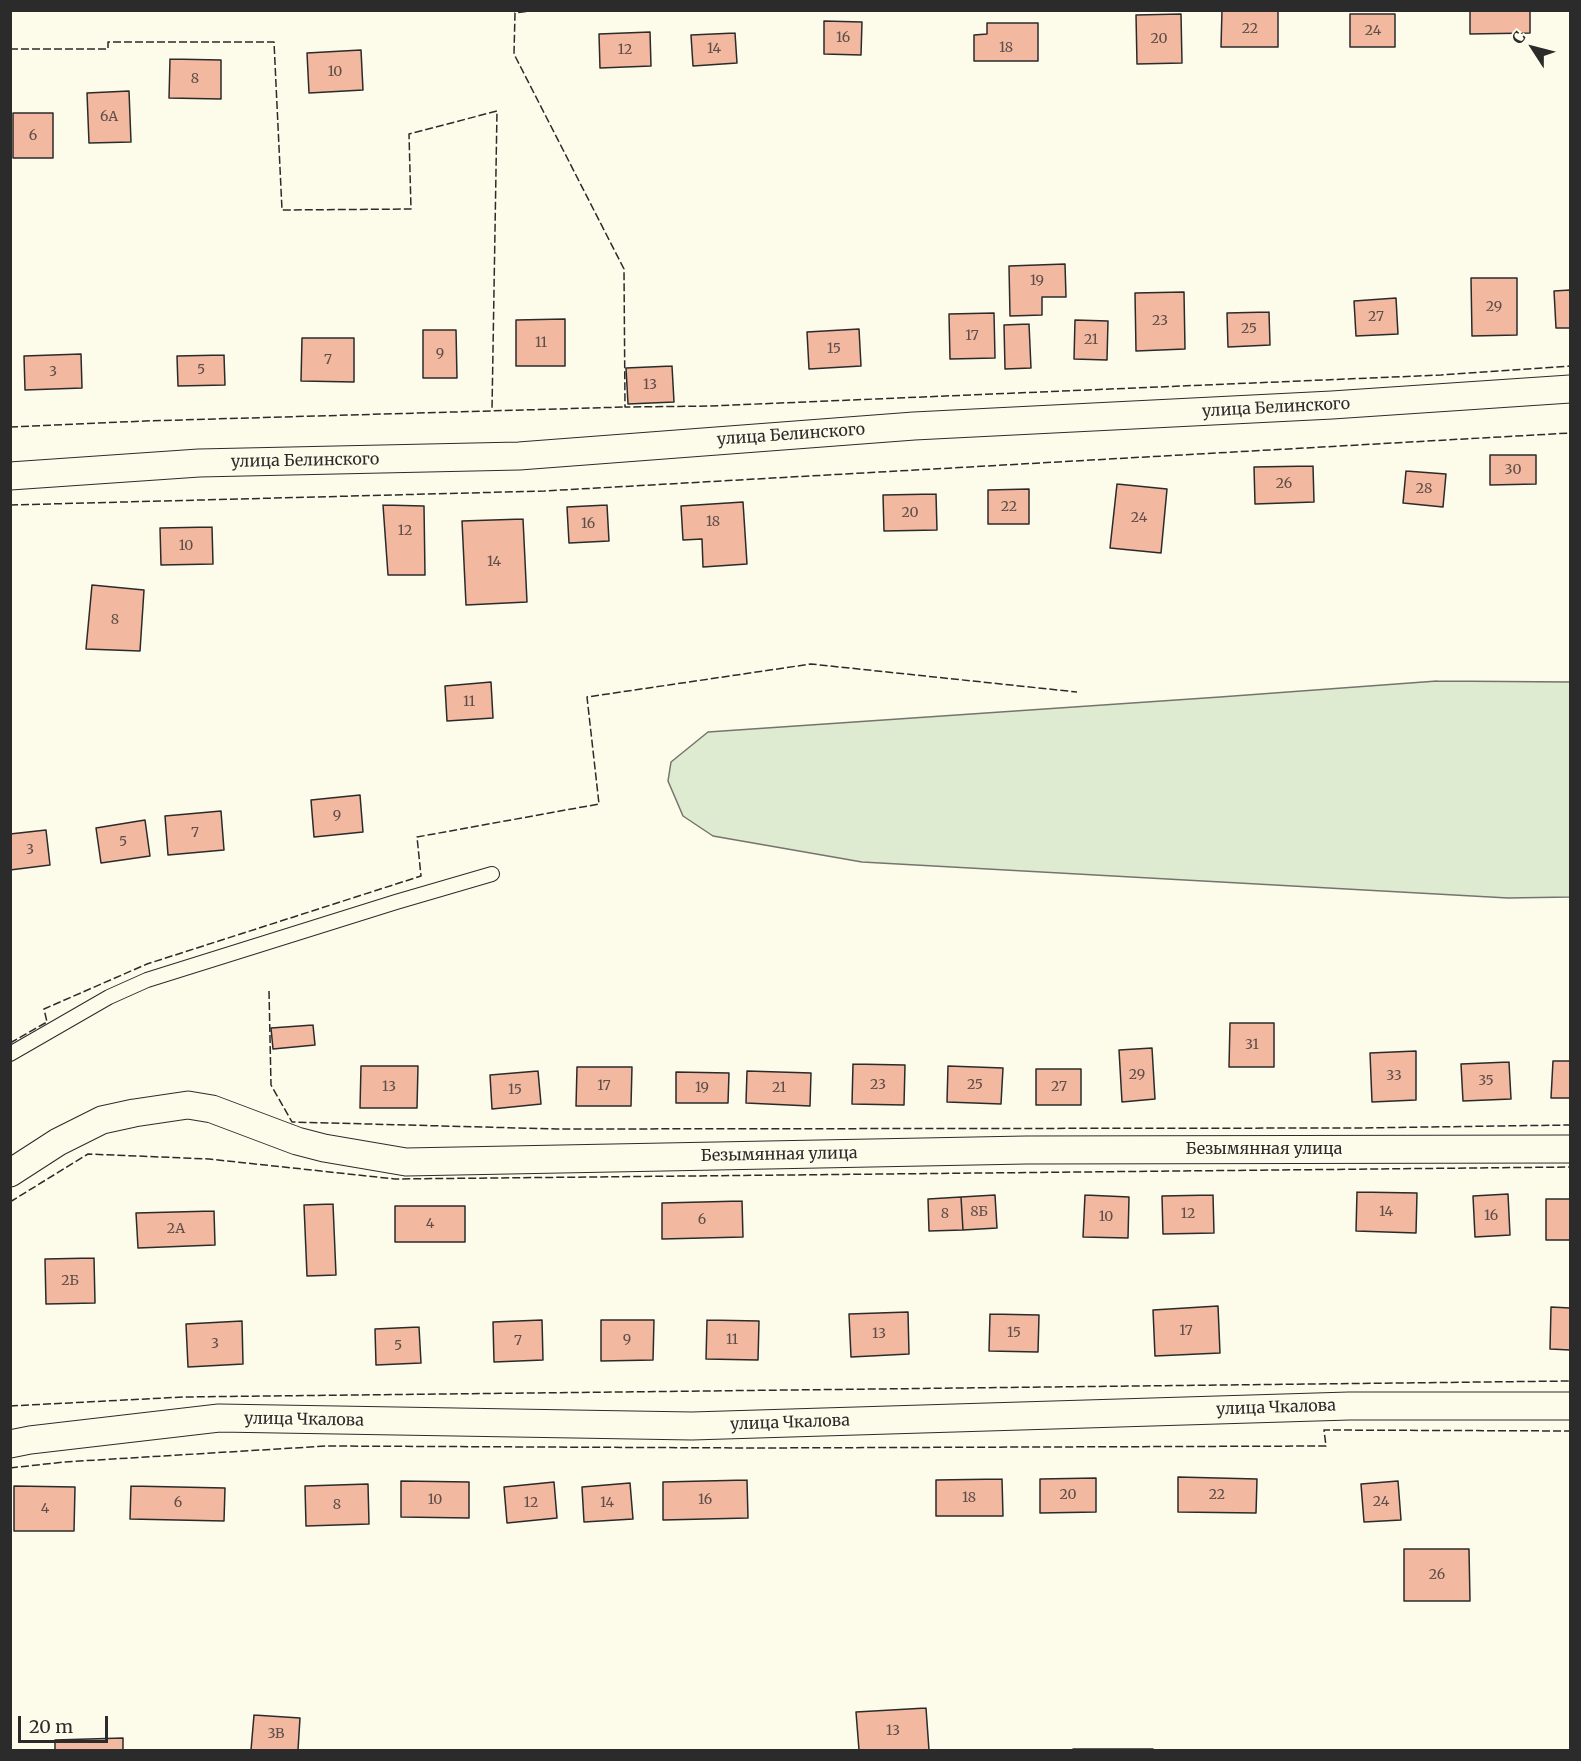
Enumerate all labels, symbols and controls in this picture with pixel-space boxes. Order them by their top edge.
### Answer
north arrow [1503,18,1563,78]
house number: 22 [1242,21,1258,37]
house number: 24 [1365,23,1381,39]
text: С [1507,27,1530,48]
house number: 16 [836,30,850,46]
house number: 20 [1150,31,1168,47]
house number: 18 [999,40,1013,56]
house number: 14 [707,41,721,57]
house number: 12 [618,42,632,58]
house number: 10 [328,64,342,80]
house number: 8 [191,71,199,87]
house number: 6А [100,109,118,125]
house number: 6 [29,128,37,144]
house number: 19 [1030,273,1044,289]
house number: 29 [1486,299,1502,315]
house number: 27 [1368,309,1384,325]
house number: 23 [1152,313,1168,329]
house number: 25 [1241,321,1257,337]
house number: 17 [965,328,979,344]
house number: 21 [1084,332,1098,348]
house number: 11 [535,335,547,351]
house number: 15 [827,341,841,357]
house number: 9 [436,346,444,362]
house number: 7 [324,352,332,368]
house number: 5 [197,362,205,378]
house number: 3 [49,364,57,380]
house number: 13 [643,377,657,393]
street label: улица Белинского [1201,395,1351,421]
street label: улица Белинского [716,420,866,450]
street label: улица Белинского [231,450,379,472]
house number: 30 [1505,462,1521,478]
house number: 26 [1276,476,1292,492]
house number: 28 [1416,481,1432,497]
house number: 22 [1001,499,1017,515]
house number: 20 [901,505,919,521]
house number: 24 [1131,510,1147,526]
house number: 18 [706,514,720,530]
house number: 16 [581,516,595,532]
house number: 12 [398,523,412,539]
house number: 10 [179,538,193,554]
house number: 14 [487,554,501,570]
house number: 8 [111,612,119,628]
house number: 11 [463,694,475,710]
house number: 9 [333,808,341,824]
house number: 7 [191,825,199,841]
house number: 5 [119,834,127,850]
house number: 3 [26,842,34,858]
house number: 31 [1245,1037,1259,1053]
house number: 29 [1129,1067,1145,1083]
house number: 33 [1386,1068,1402,1084]
house number: 35 [1478,1073,1494,1089]
house number: 23 [870,1077,886,1093]
house number: 25 [967,1077,983,1093]
house number: 17 [597,1078,611,1094]
house number: 13 [382,1079,396,1095]
house number: 27 [1051,1079,1067,1095]
house number: 19 [695,1080,709,1096]
house number: 21 [772,1080,786,1096]
house number: 15 [508,1082,522,1098]
street label: Безымянная улица [1186,1139,1342,1159]
street label: Безымянная улица [700,1144,858,1166]
house number: 8Б [970,1204,988,1220]
house number: 14 [1379,1204,1393,1220]
house number: 8 [941,1206,949,1222]
house number: 12 [1181,1206,1195,1222]
house number: 16 [1484,1208,1498,1224]
house number: 10 [1099,1209,1113,1225]
house number: 6 [698,1212,706,1228]
house number: 4 [426,1216,434,1232]
house number: 2А [167,1221,185,1237]
house number: 2Б [61,1273,79,1289]
house number: 17 [1179,1323,1193,1339]
house number: 15 [1007,1325,1021,1341]
house number: 13 [872,1326,886,1342]
house number: 9 [623,1332,631,1348]
house number: 11 [726,1332,738,1348]
house number: 7 [514,1333,522,1349]
house number: 3 [211,1336,219,1352]
house number: 5 [394,1338,402,1354]
street label: улица Чкалова [1216,1396,1336,1420]
street label: улица Чкалова [244,1409,364,1431]
street label: улица Чкалова [730,1411,850,1435]
house number: 20 [1059,1487,1077,1503]
house number: 22 [1209,1487,1225,1503]
house number: 18 [962,1490,976,1506]
house number: 10 [428,1492,442,1508]
house number: 16 [698,1492,712,1508]
house number: 24 [1373,1494,1389,1510]
house number: 6 [174,1495,182,1511]
house number: 12 [524,1495,538,1511]
house number: 14 [600,1495,614,1511]
house number: 8 [333,1497,341,1513]
house number: 4 [41,1501,49,1517]
house number: 26 [1429,1567,1445,1583]
scale bar [21,1704,111,1742]
text: 20 m [29,1715,73,1738]
house number: 13 [886,1723,900,1739]
house number: 3В [268,1726,284,1742]

